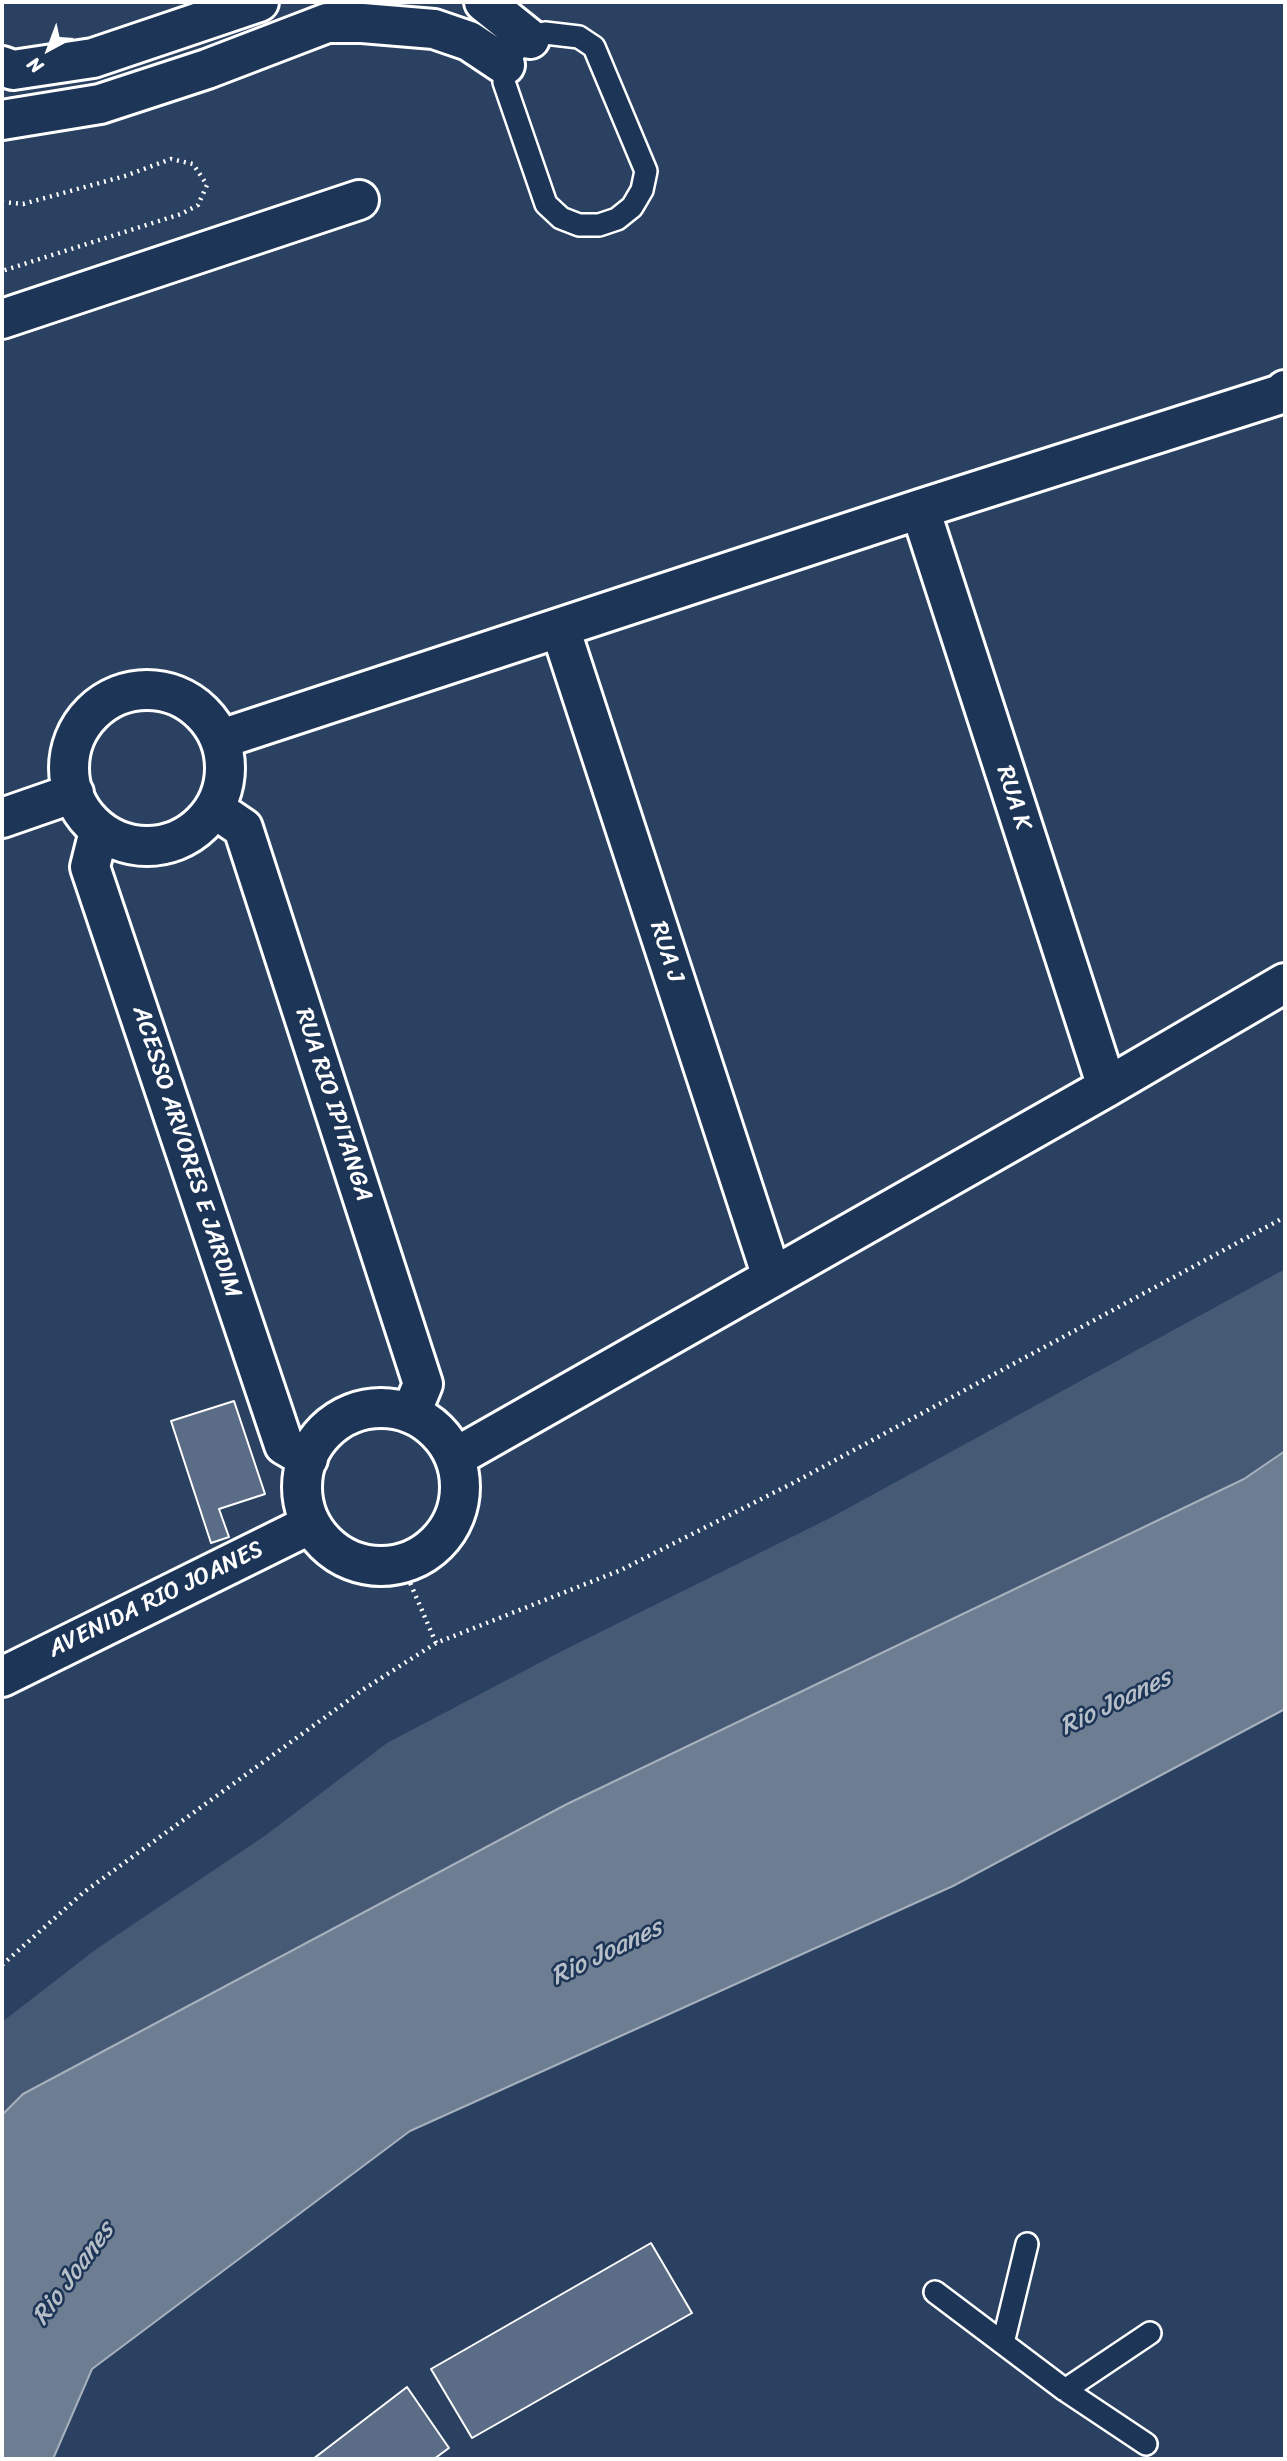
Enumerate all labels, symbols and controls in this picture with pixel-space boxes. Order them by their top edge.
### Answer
north arrow [14,14,84,84]
text: N [19,48,51,82]
street label: RUA K [989,762,1037,834]
street label: RUA J [643,918,689,986]
street label: ACESSO ARVORES E JARDIM [125,1002,247,1302]
street label: RUA RIO IPITANGA [288,1005,378,1205]
street label: AVENIDA RIO JOANES [44,1536,268,1664]
water label: Rio Joanes [1055,1663,1177,1743]
water label: Rio Joanes [546,1913,668,1993]
water label: Rio Joanes [26,2216,122,2332]

